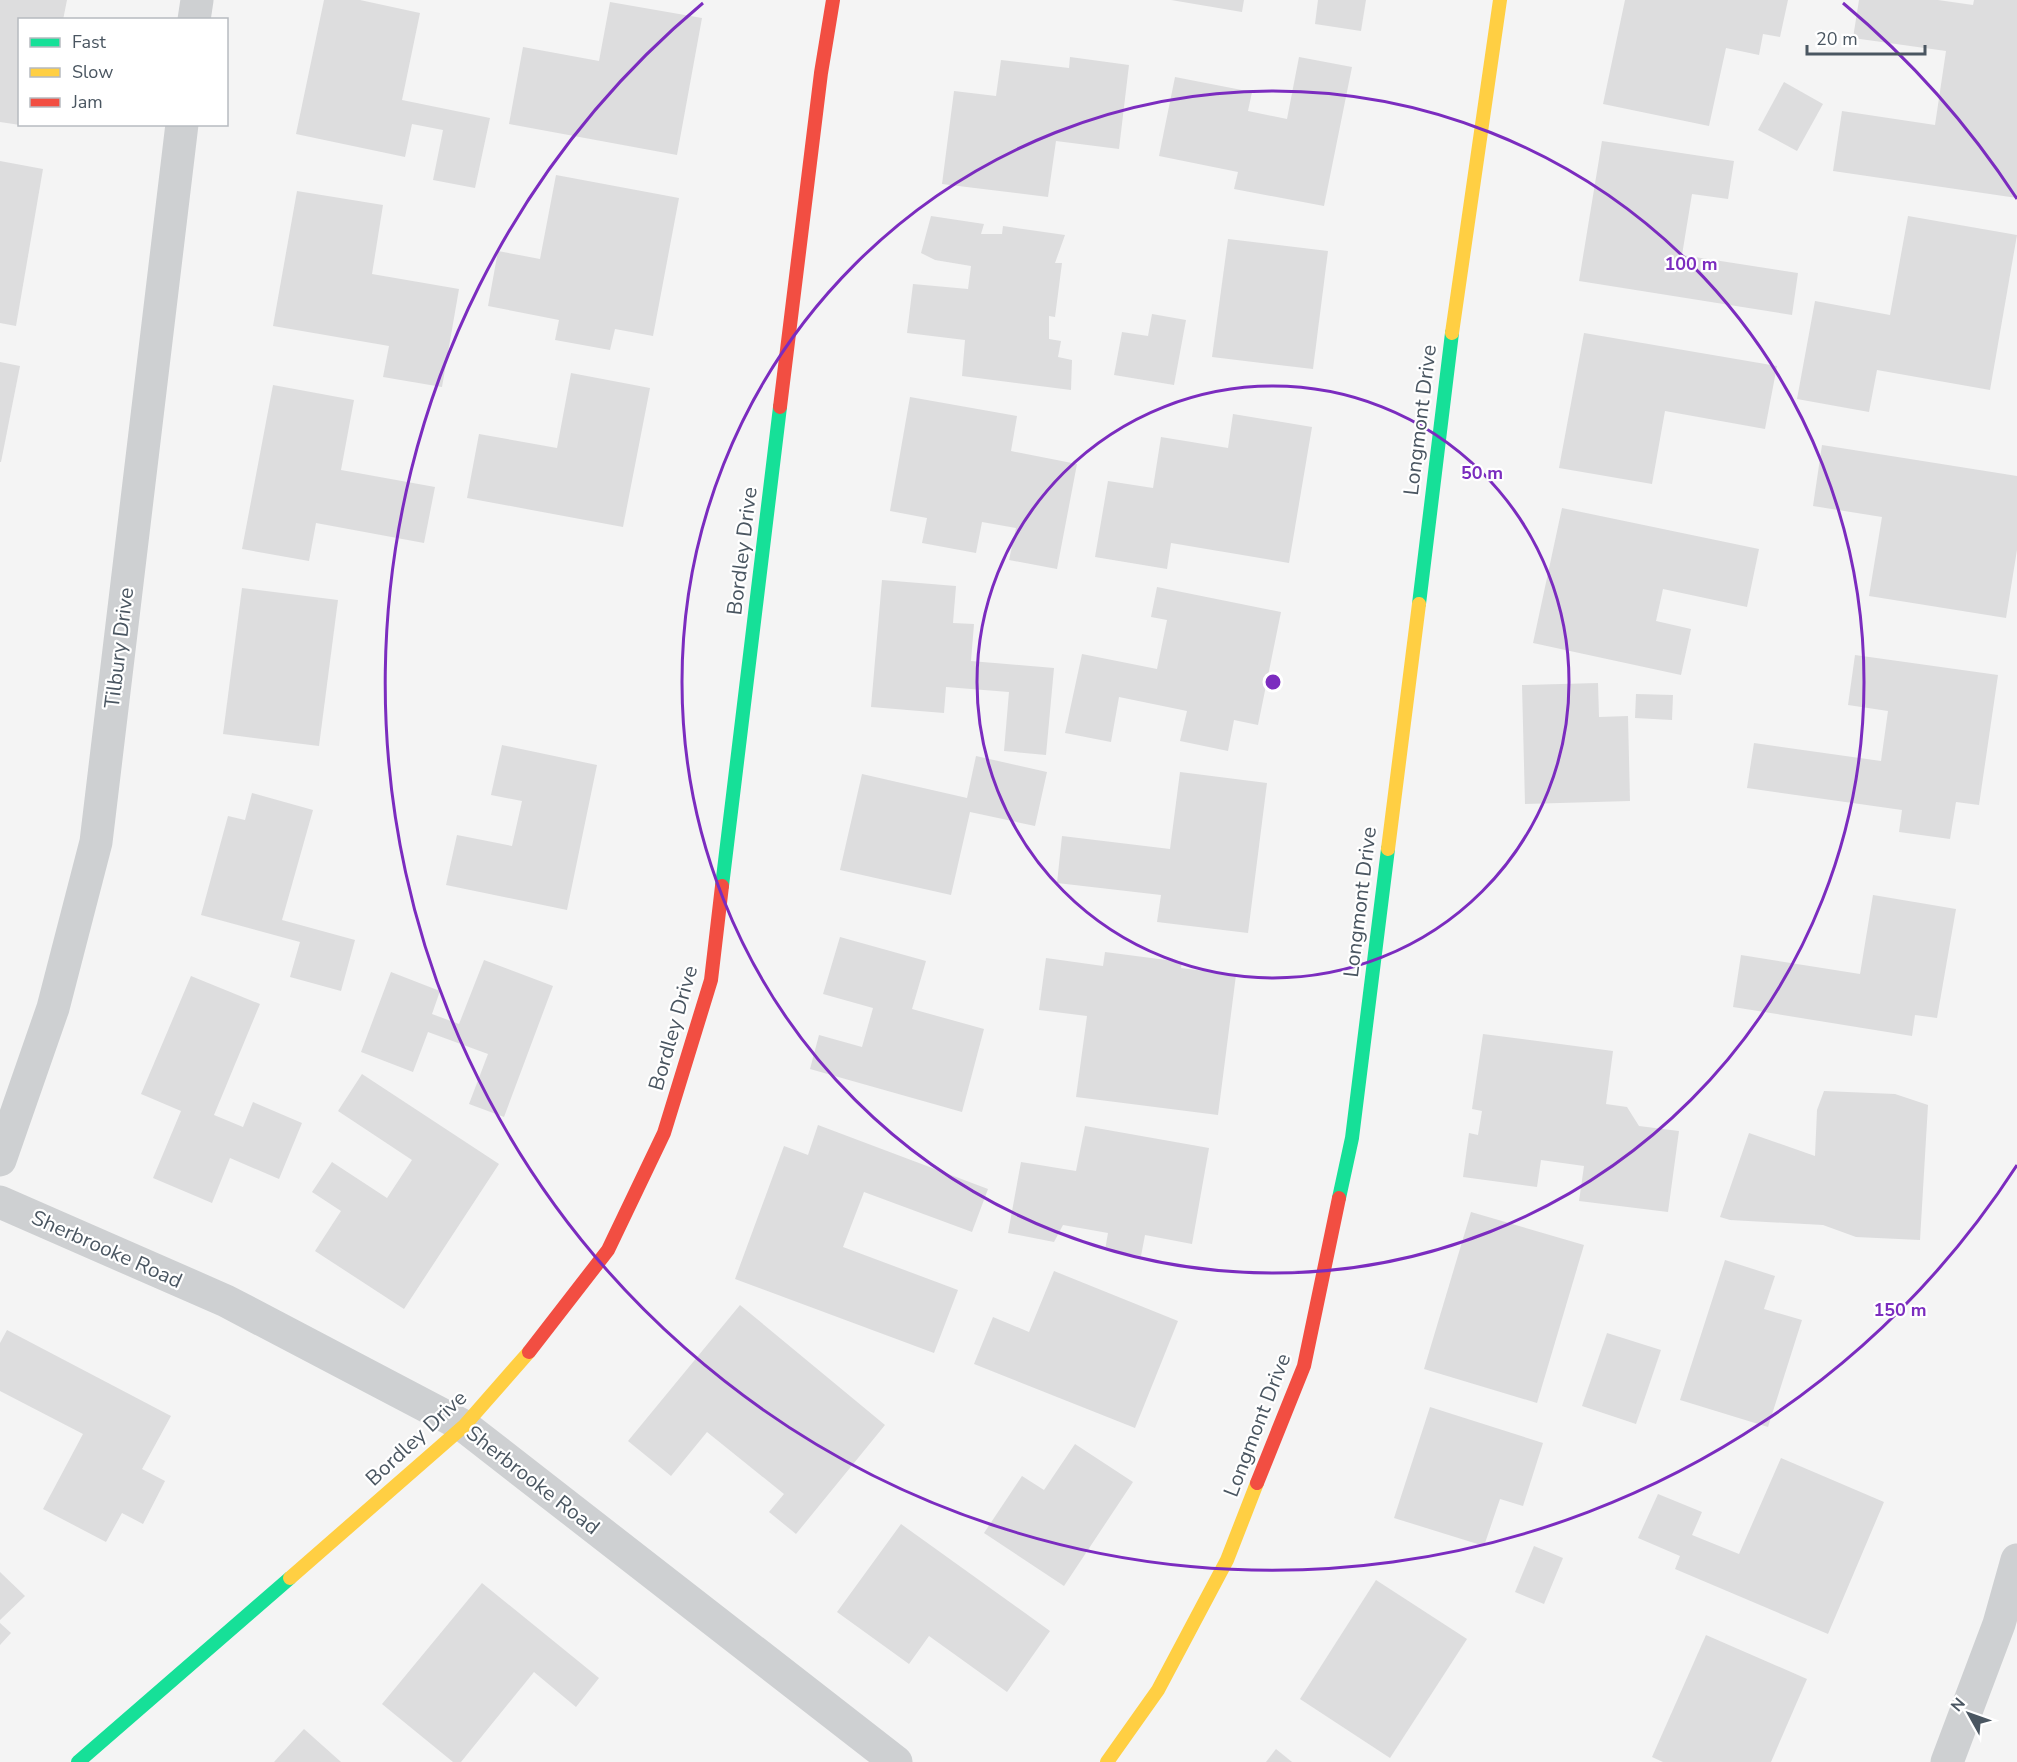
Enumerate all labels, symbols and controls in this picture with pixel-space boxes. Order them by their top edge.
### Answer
legend [18,18,228,126]
scale bar [1807,18,1926,56]
text: 20 m [1816,27,1858,51]
text: Fast [72,30,107,54]
text: Slow [72,60,113,84]
text: Jam [71,90,103,114]
text: 100 m [1664,252,1718,276]
street label: Longmont Drive [1397,343,1443,497]
text: 50 m [1461,461,1503,485]
street label: Bordley Drive [720,485,764,617]
street label: Tilbury Drive [98,586,140,710]
centre of rings [1263,672,1283,692]
street label: Longmont Drive [1337,825,1383,979]
street label: Bordley Drive [642,962,704,1094]
street label: Sherbrooke Road [27,1203,187,1295]
text: 150 m [1873,1298,1927,1322]
street label: Longmont Drive [1217,1349,1297,1501]
street label: Bordley Drive [359,1384,473,1492]
street label: Sherbrooke Road [460,1419,606,1541]
north arrow [1939,1684,1999,1744]
text: N [1946,1693,1971,1717]

